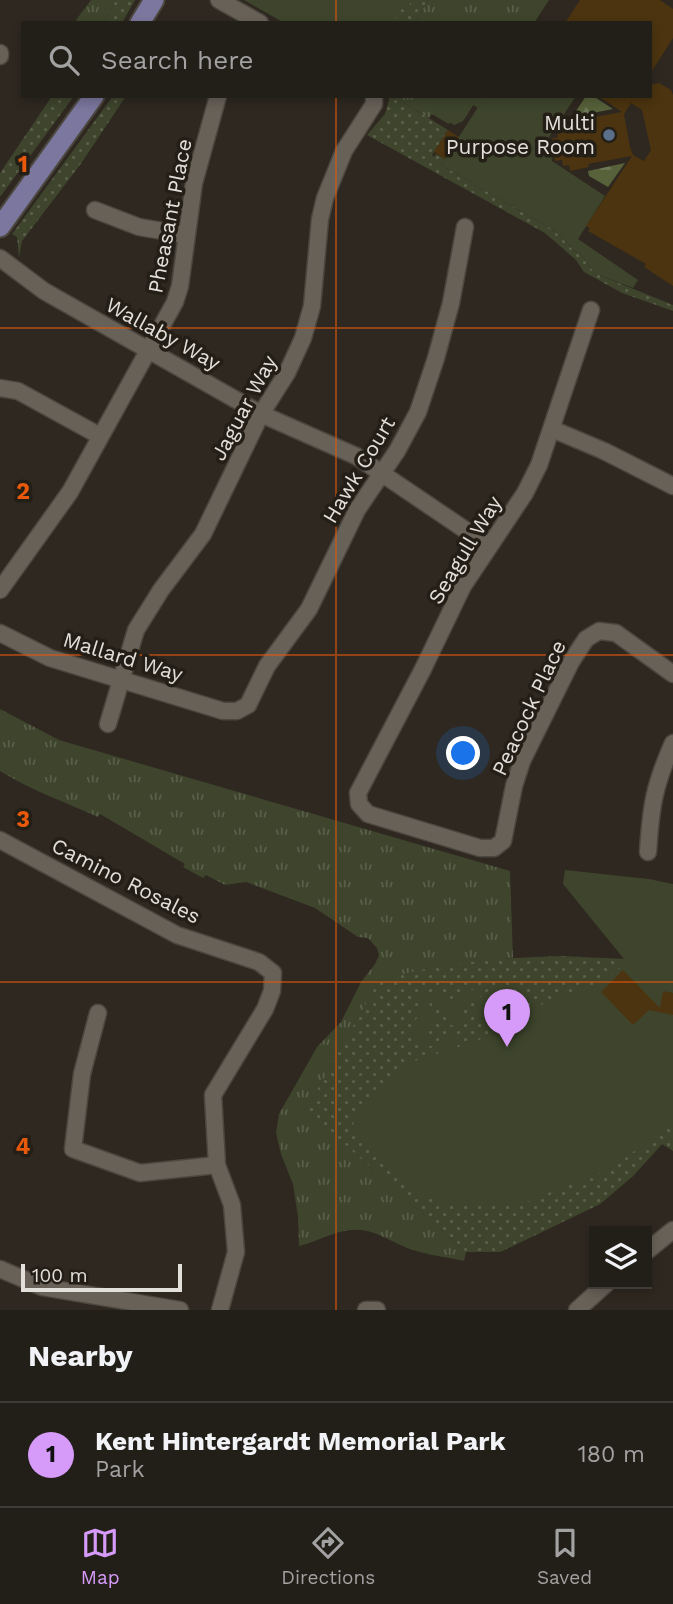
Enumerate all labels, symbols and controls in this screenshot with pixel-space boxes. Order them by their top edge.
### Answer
search box [21,21,652,98]
icon: search [45,41,83,79]
text: Search here [101,45,253,75]
place label: Multi Purpose Room [446,110,595,159]
marker: Multi Purpose Room [601,127,617,143]
street label: Pheasant Place [142,137,197,295]
text: 1 [18,151,28,178]
street label: Wallaby Way [102,292,225,375]
street label: Jaguar Way [205,351,282,465]
street label: Hawk Court [317,412,400,528]
text: 2 [16,478,30,505]
street label: Seagull Way [422,491,507,608]
street label: Mallard Way [60,626,186,687]
street label: Peacock Place [486,636,571,779]
your location [446,736,480,770]
text: 3 [16,806,30,833]
street label: Camino Rosales [48,832,205,929]
pin: 1 [484,989,530,1047]
text: 4 [16,1133,31,1160]
map controls [589,1226,652,1289]
button: layers [589,1226,652,1289]
scale bar [21,1261,182,1293]
text: 100 m [32,1264,88,1287]
text: Nearby [28,1338,133,1373]
text: Kent Hintergardt Memorial Park [95,1426,506,1456]
text: 1 [46,1441,56,1468]
text: 180 m [578,1441,645,1468]
text: Park [95,1456,144,1483]
tab: Map [81,1524,120,1589]
tab: Directions [281,1524,375,1589]
tab: Saved [537,1524,592,1589]

